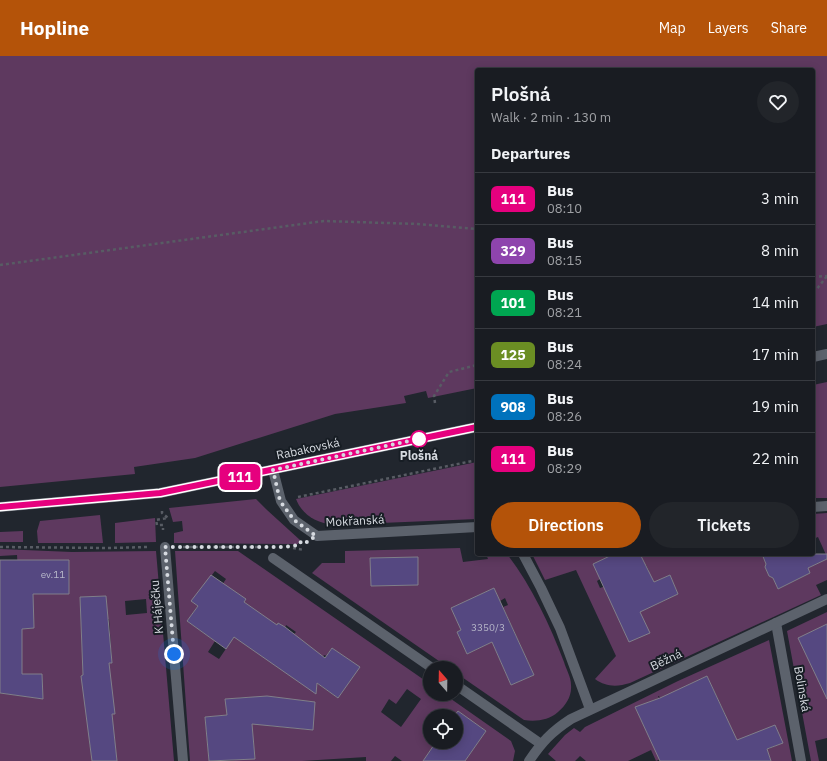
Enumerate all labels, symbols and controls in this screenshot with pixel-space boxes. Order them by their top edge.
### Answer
text: Hopline [20,16,89,40]
text: Map [659,19,686,37]
text: Layers [708,19,749,37]
text: Share [771,19,807,37]
button: heart [757,81,799,123]
text: Plošná [491,82,551,106]
text: Walk · 2 min · 130 m [491,109,611,126]
text: Departures [491,144,570,163]
text: Bus [547,181,574,200]
text: 3 min [761,189,799,208]
text: 111 [500,190,526,208]
text: 08:10 [547,200,582,217]
text: Bus [547,233,574,252]
text: 8 min [761,241,799,260]
text: 329 [500,242,526,260]
text: 08:15 [547,252,582,269]
text: Bus [547,285,574,304]
text: 14 min [752,293,799,312]
text: 101 [500,294,526,312]
text: 08:21 [547,304,582,321]
text: Bus [547,337,574,356]
text: 17 min [752,345,799,364]
text: 125 [500,346,526,364]
text: 08:24 [547,356,582,373]
text: Bus [547,389,574,408]
text: 19 min [752,397,799,416]
text: 908 [500,398,526,416]
text: 08:26 [547,408,582,425]
marker: Plošná [410,430,428,448]
street label: Rabakovská [275,434,342,463]
text: Bus [547,441,574,460]
place label: Plošná [400,448,438,463]
text: 22 min [752,449,799,468]
text: 111 [500,450,526,468]
text: 08:29 [547,460,582,477]
line badge: 111 [217,464,263,490]
text: 111 [227,468,253,486]
button: Directions [491,502,641,548]
button: Tickets [649,502,799,548]
street label: Mokřanská [325,511,385,530]
house number: ev.11 [41,568,65,581]
street label: K Háječku [147,580,166,635]
house number: 3350/3 [471,621,505,634]
your location [164,644,184,664]
street label: Běžná [648,645,685,673]
north arrow [423,661,463,701]
map controls [423,661,463,749]
street label: Bolinská [791,665,814,714]
button: locate [423,709,463,749]

